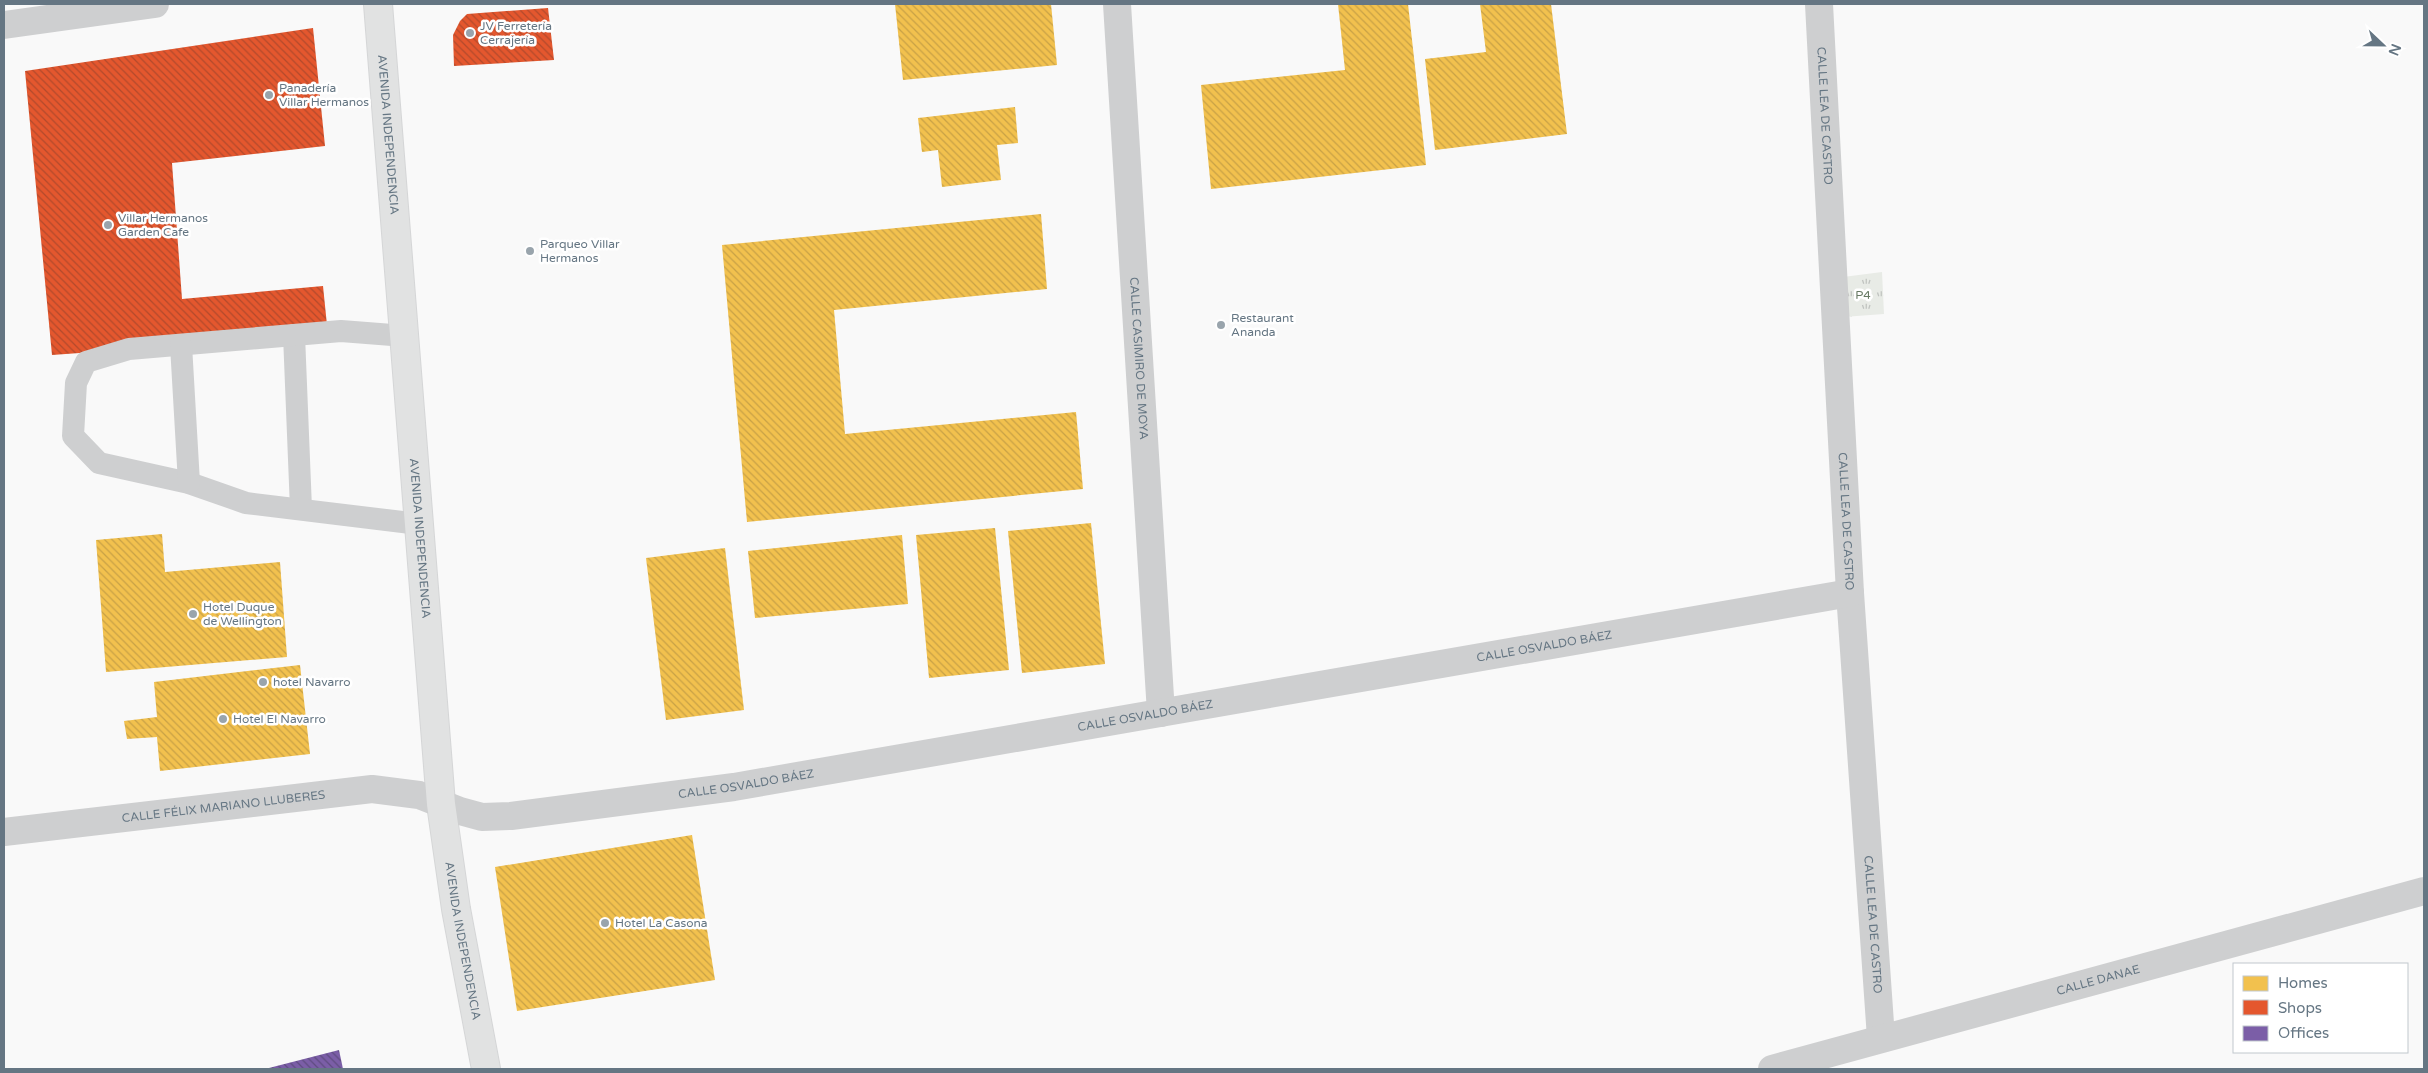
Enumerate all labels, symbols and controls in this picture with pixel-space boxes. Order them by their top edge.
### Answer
place label: JV Ferretería Cerrajería [480,19,552,47]
north arrow [2358,20,2408,70]
marker: JV Ferretería Cerrajería [464,27,476,39]
text: N [2385,41,2405,58]
street label: CALLE LEA DE CASTRO [1814,46,1836,185]
street label: AVENIDA INDEPENDENCIA [375,54,402,215]
place label: Panadería Villar Hermanos [279,81,369,109]
marker: Panadería Villar Hermanos [263,89,275,101]
place label: Villar Hermanos Garden Cafe [118,211,208,239]
marker: Villar Hermanos Garden Cafe [102,219,114,231]
place label: Parqueo Villar Hermanos [540,237,620,265]
marker: Parqueo Villar Hermanos [524,245,536,257]
street label: CALLE CASIMIRO DE MOYA [1127,276,1151,440]
park label: P4 [1855,288,1871,302]
place label: Restaurant Ananda [1231,311,1294,339]
marker: Restaurant Ananda [1215,319,1227,331]
street label: CALLE LEA DE CASTRO [1836,452,1857,591]
street label: AVENIDA INDEPENDENCIA [407,458,433,619]
place label: Hotel Duque de Wellington [203,600,282,628]
marker: Hotel Duque de Wellington [187,608,199,620]
street label: CALLE OSVALDO BÁEZ [1475,627,1613,665]
place label: hotel Navarro [273,675,351,689]
marker: hotel Navarro [257,676,269,688]
street label: CALLE OSVALDO BÁEZ [1076,697,1214,734]
place label: Hotel El Navarro [233,712,326,726]
marker: Hotel El Navarro [217,713,229,725]
street label: CALLE OSVALDO BÁEZ [677,766,815,801]
street label: CALLE FÉLIX MARIANO LLUBERES [121,788,326,825]
street label: CALLE LEA DE CASTRO [1861,855,1885,994]
street label: AVENIDA INDEPENDENCIA [442,861,484,1021]
place label: Hotel La Casona [615,916,708,930]
marker: Hotel La Casona [599,917,611,929]
street label: CALLE DANAE [2055,962,2142,998]
legend [2233,963,2408,1053]
text: Homes [2278,974,2328,992]
text: Shops [2278,999,2322,1017]
text: Offices [2278,1024,2329,1042]

